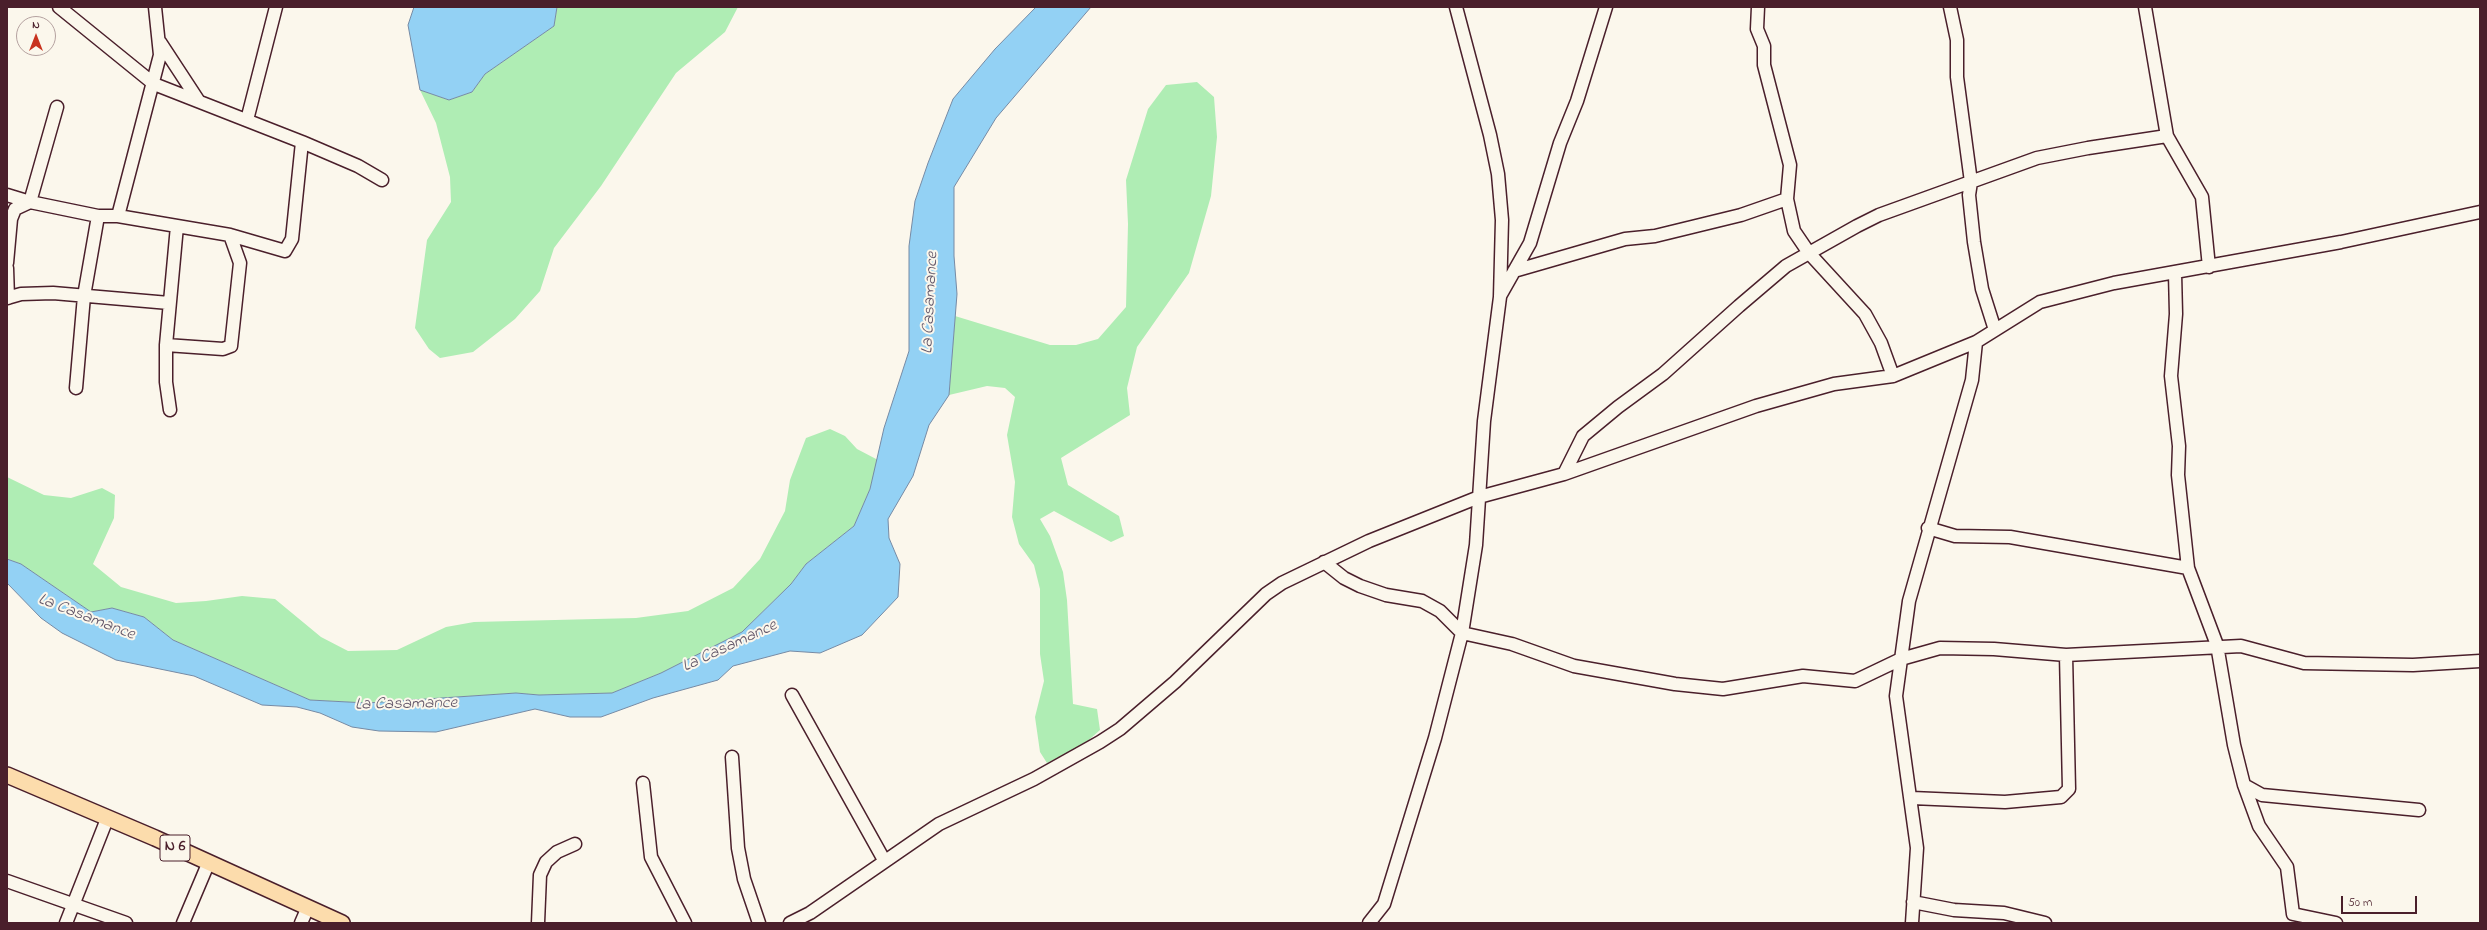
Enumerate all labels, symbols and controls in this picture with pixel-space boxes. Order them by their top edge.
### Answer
north arrow [16,16,56,56]
text: N [32,17,40,33]
water label: La Casamance [918,252,944,354]
water label: La Casamance [35,590,137,646]
water label: La Casamance [679,616,781,678]
water label: La Casamance [355,694,457,716]
road number: N 6 [160,835,190,861]
scale bar [2343,888,2419,914]
text: 50 m [2348,894,2372,912]

